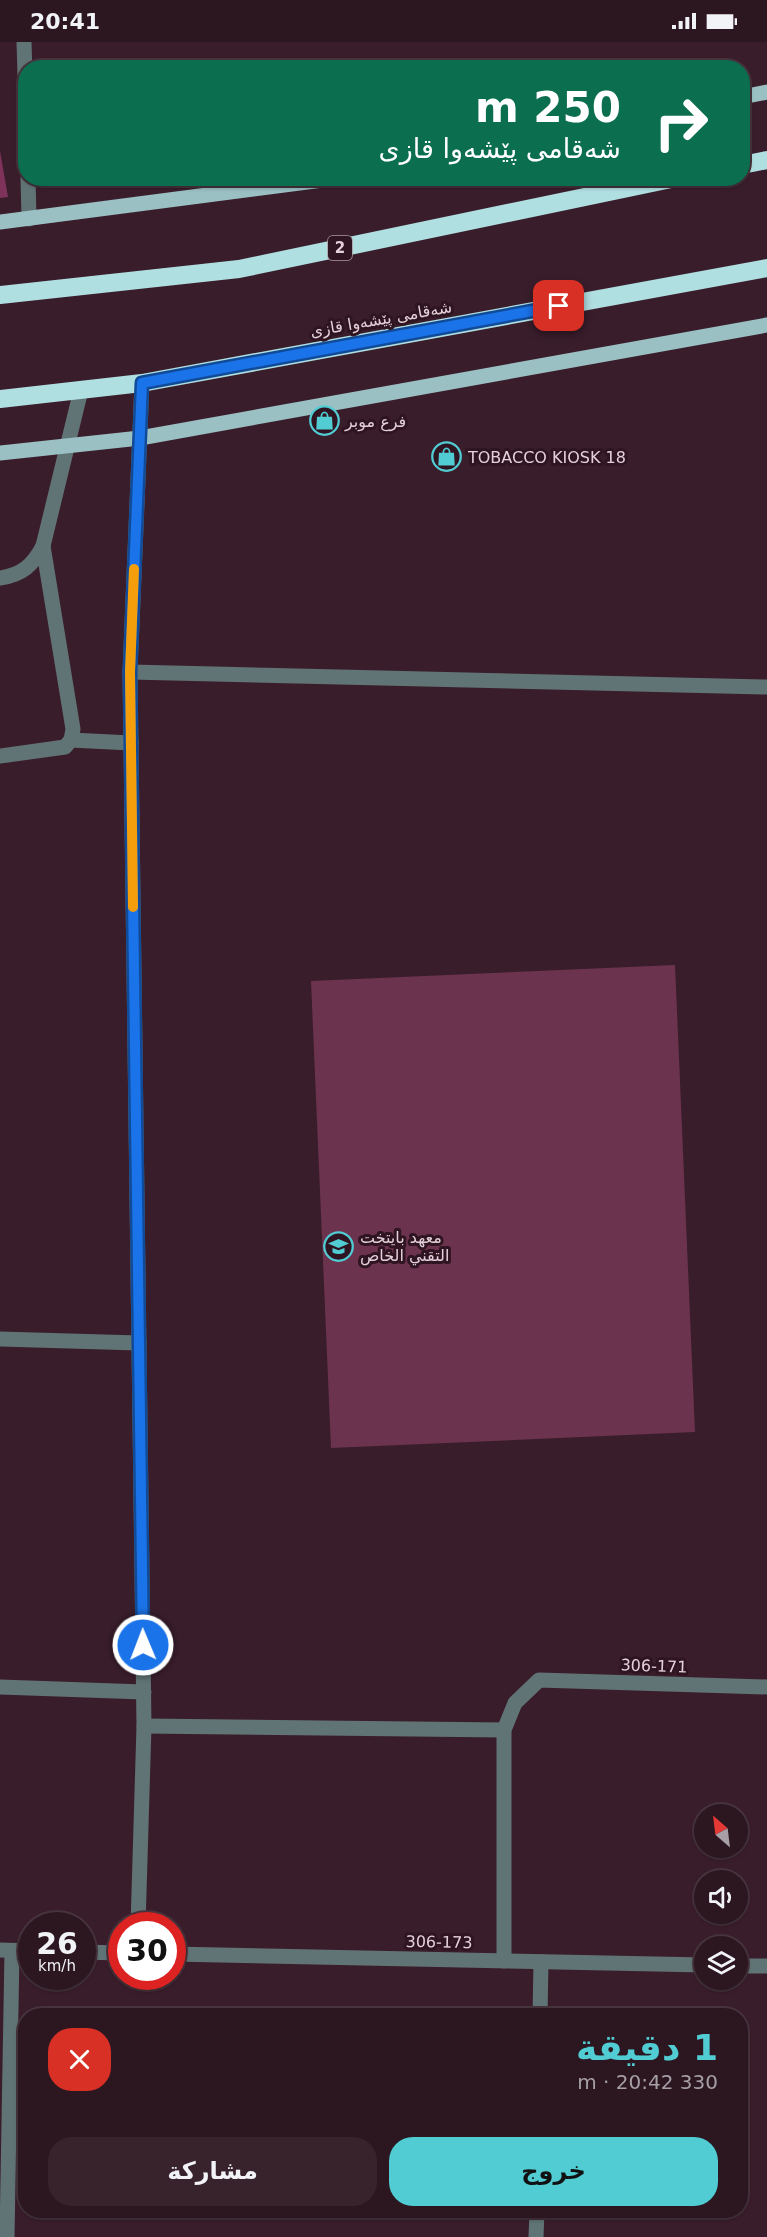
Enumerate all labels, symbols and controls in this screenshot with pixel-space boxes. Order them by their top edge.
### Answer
text: 20:41 [30,9,100,34]
text: 250 m [475,83,621,132]
icon: right [642,84,720,162]
text: شەقامی پێشەوا قازی [379,133,621,164]
road number: 2 [328,236,352,260]
pin [533,280,584,331]
icon: arrive [542,289,575,322]
street label: شەقامی پێشەوا قازی [309,297,454,342]
shop icon: فرع موبر [308,405,340,437]
place label: فرع موبر [344,412,406,432]
shop icon: TOBACCO KIOSK 18 [431,441,463,473]
place label: TOBACCO KIOSK 18 [467,448,626,467]
place label: معهد بايتخت التقني الخاص [360,1228,449,1266]
school or university icon: معهد بايتخت التقني الخاص [323,1230,355,1262]
position arrow [111,1613,175,1677]
street label: 306-171 [620,1655,688,1677]
north arrow [694,1804,748,1858]
map controls [694,1804,748,1990]
button: sound [694,1870,748,1924]
speed limit sign: 30 [108,1912,186,1990]
text: 26 [36,1926,78,1961]
street label: 306-173 [405,1932,473,1952]
button: layers [694,1936,748,1990]
text: km/h [38,1957,76,1975]
text: 1 دقيقة [576,2027,718,2068]
button: close [48,2028,111,2091]
text: 330 m · 20:42 [577,2070,718,2094]
button: مشاركة [48,2137,377,2206]
button: خروج [389,2137,718,2206]

